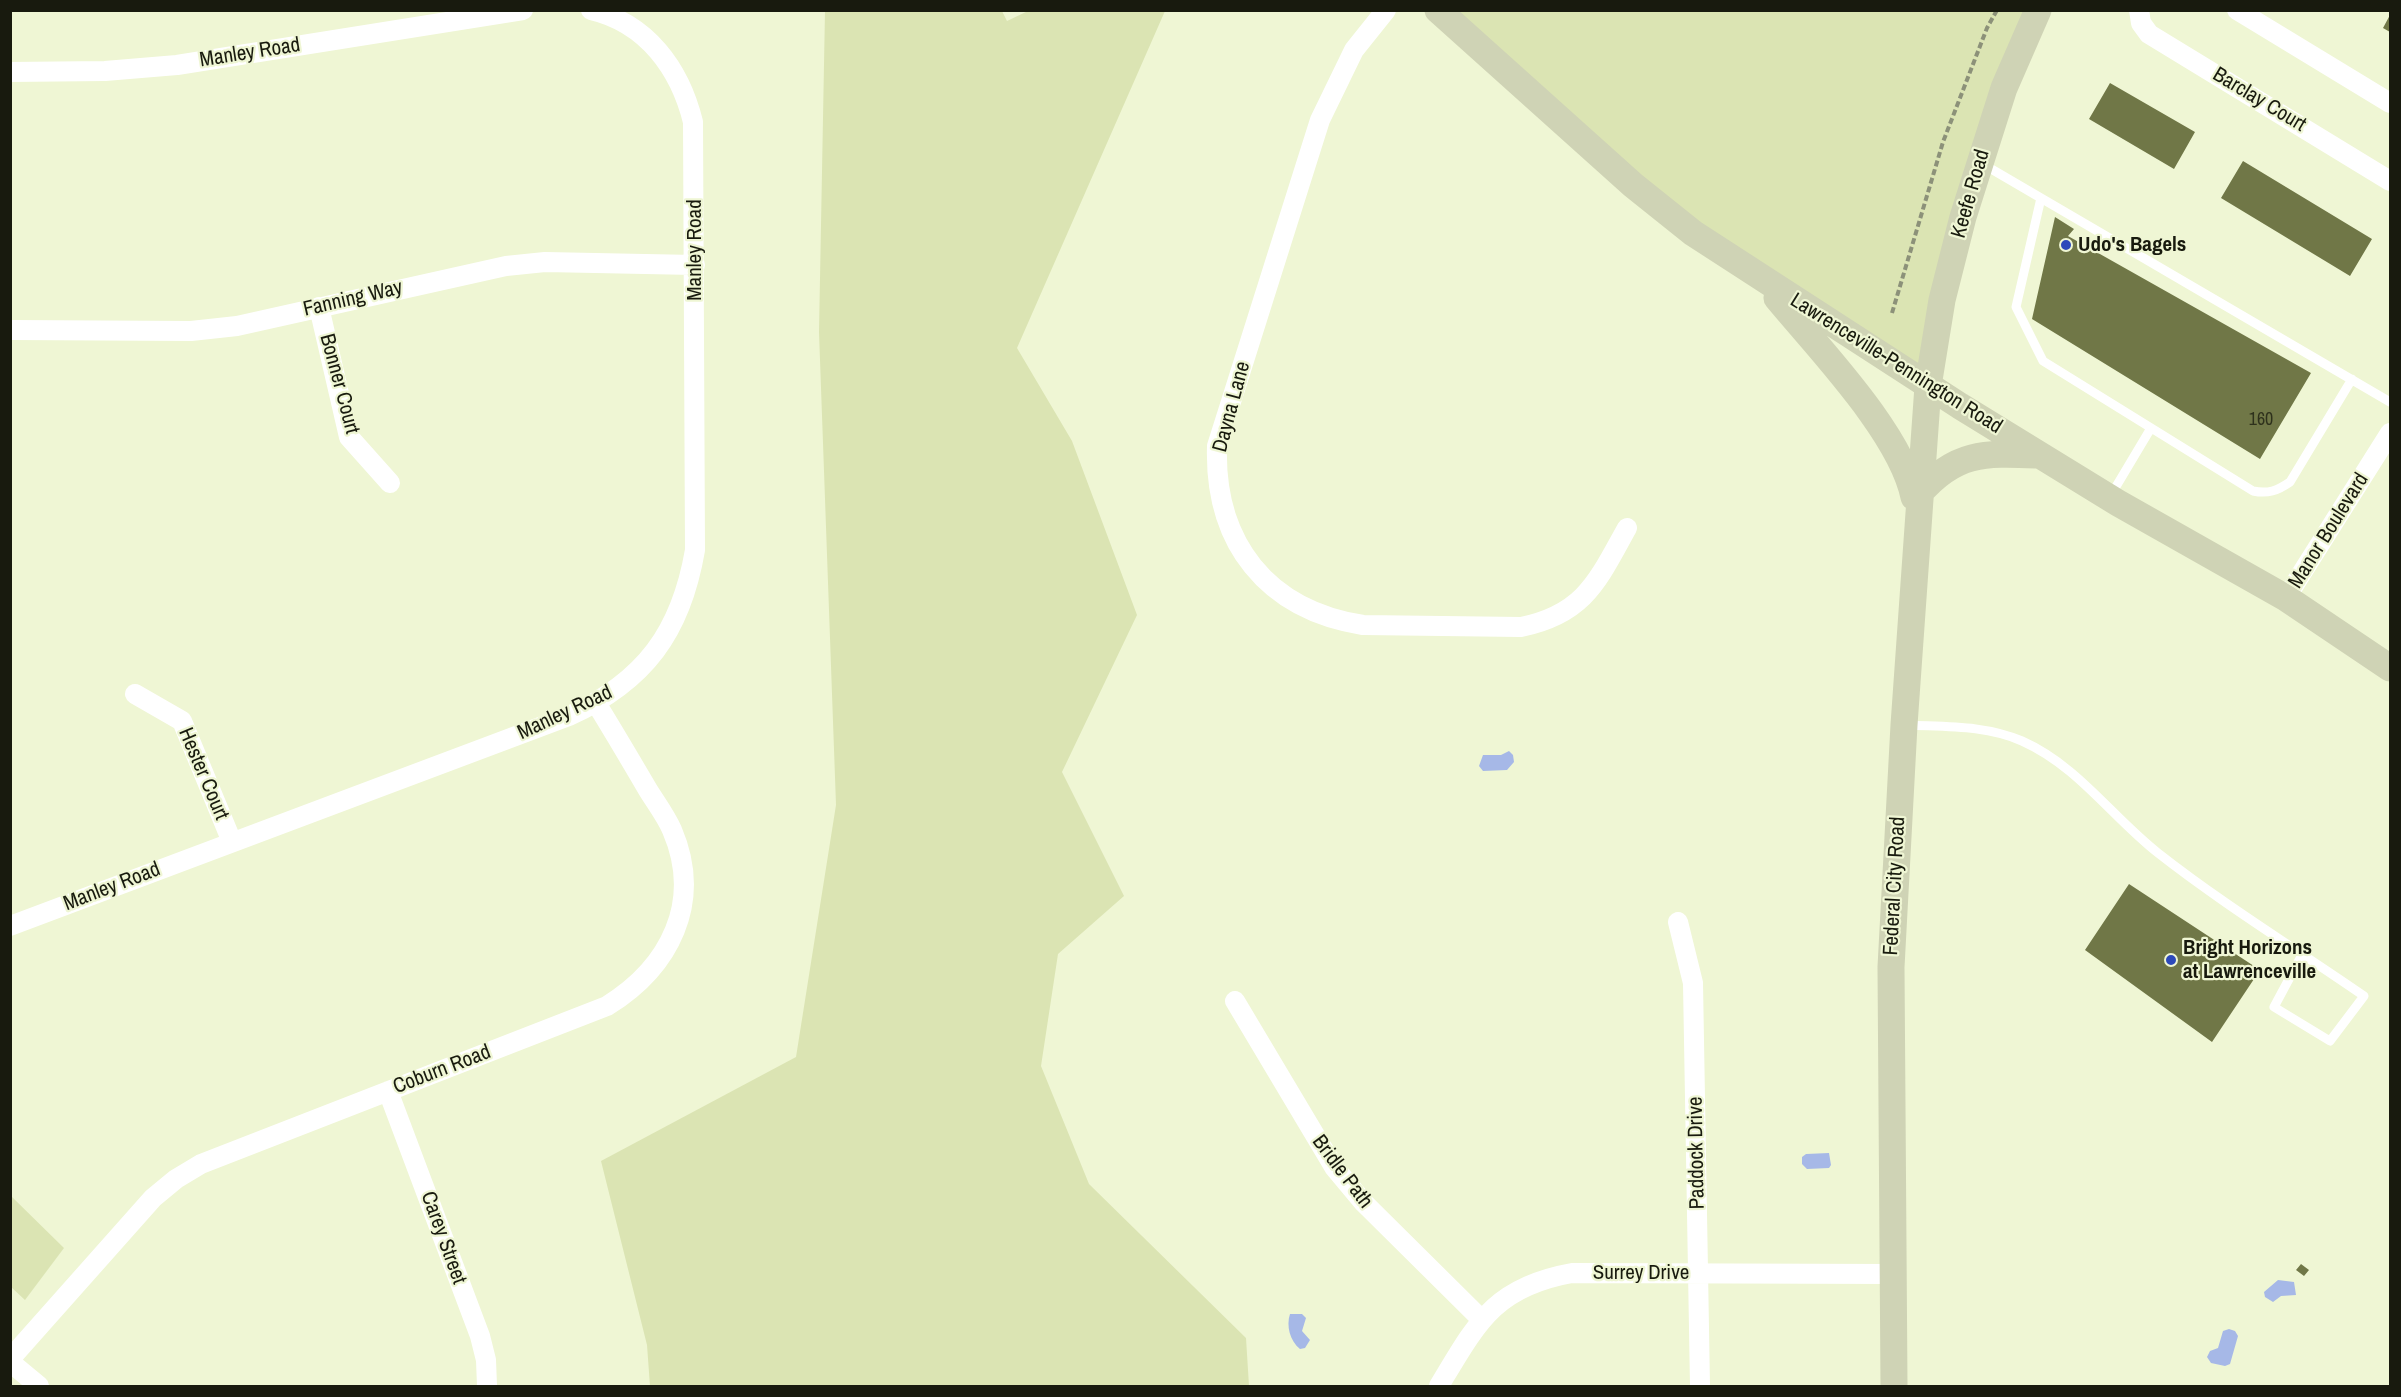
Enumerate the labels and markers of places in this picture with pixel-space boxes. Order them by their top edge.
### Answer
place label: Udo's Bagels [2078,232,2186,258]
marker: Udo's Bagels [2059,238,2073,252]
place label: Bright Horizons at Lawrenceville [2183,935,2316,985]
marker: Bright Horizons at Lawrenceville [2164,953,2178,967]

